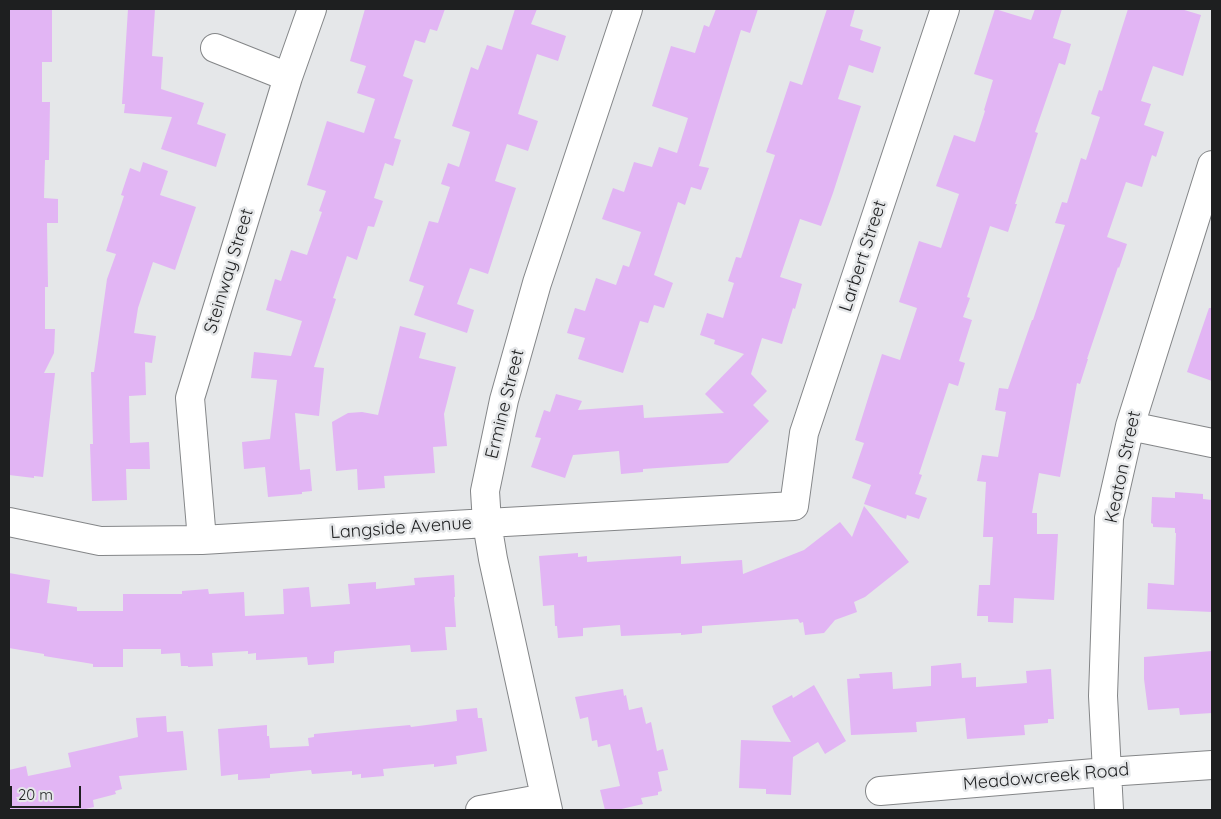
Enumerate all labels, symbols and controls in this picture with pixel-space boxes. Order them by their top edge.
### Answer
street label: Larbert Street [835,198,891,314]
street label: Steinway Street [200,206,258,336]
street label: Ermine Street [481,347,529,461]
street label: Keaton Street [1101,409,1145,525]
street label: Langside Avenue [330,512,472,544]
street label: Meadowcreek Road [962,759,1130,795]
scale bar [12,776,84,808]
text: 20 m [18,785,53,804]

